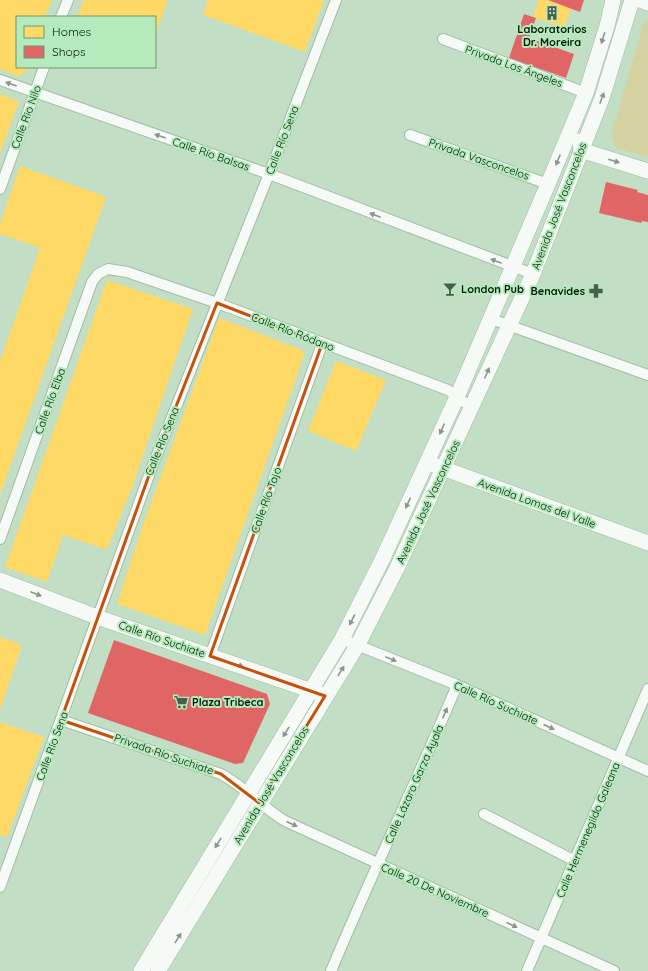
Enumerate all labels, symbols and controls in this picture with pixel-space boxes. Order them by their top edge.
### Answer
building icon: Laboratorios Dr. Moreira [544,5,560,21]
legend [16,16,156,68]
place label: Laboratorios Dr. Moreira [517,22,587,49]
text: Homes [52,24,92,39]
one-way arrow [600,32,606,44]
street label: Privada Los Ángeles [463,42,565,90]
text: Shops [52,44,86,59]
one-way arrow [5,80,17,86]
street label: Calle Rio Nilo [8,83,44,151]
one-way arrow [599,91,605,103]
street label: Calle Río Sena [262,104,302,176]
one-way arrow [154,133,166,139]
street label: Calle Río Balsas [171,134,251,174]
street label: Privada Vasconcelos [427,135,531,183]
street label: Avenida José Vasconcelos [528,140,590,272]
one-way arrow [555,154,561,166]
one-way arrow [609,158,621,164]
one-way arrow [368,211,380,217]
one-way arrow [490,257,502,263]
bar icon: London Pub [442,281,458,297]
place label: London Pub [461,282,524,296]
pharmacy icon: Benavides [588,283,604,299]
place label: Benavides [531,284,585,298]
street label: Calle Río Ródano [250,310,337,354]
street label: Calle Río Elba [32,366,68,436]
one-way arrow [484,367,490,378]
street label: Calle Río Sena [142,405,182,477]
one-way arrow [439,424,445,435]
street label: Avenida José Vasconcelos [393,438,463,566]
street label: Calle Río Tajo [248,465,285,535]
street label: Avenida Lomas del Valle [476,475,598,531]
one-way arrow [405,497,411,509]
one-way arrow [31,591,43,597]
one-way arrow [348,614,355,626]
street label: Calle Río Suchiate [117,618,207,660]
one-way arrow [385,657,397,663]
one-way arrow [232,662,244,668]
one-way arrow [337,666,344,677]
street label: Calle Río Suchiate [452,678,540,728]
supermarket icon: Plaza Tribeca [173,694,189,710]
place label: Plaza Tribeca [192,695,264,709]
one-way arrow [442,708,448,719]
street label: Calle Río Sena [33,709,71,783]
street label: Calle Lázaro Garza Ayala [381,722,447,846]
street label: Avenida José Vasconcelos [230,724,312,846]
one-way arrow [543,724,555,730]
one-way arrow [282,727,290,737]
street label: Privada Río Suchiate [112,730,216,778]
street label: Calle Hermenegildo Galeana [553,760,623,900]
one-way arrow [286,821,297,827]
one-way arrow [214,838,222,848]
street label: Calle 20 De Noviembre [379,860,491,920]
one-way arrow [506,922,518,928]
one-way arrow [174,933,182,943]

